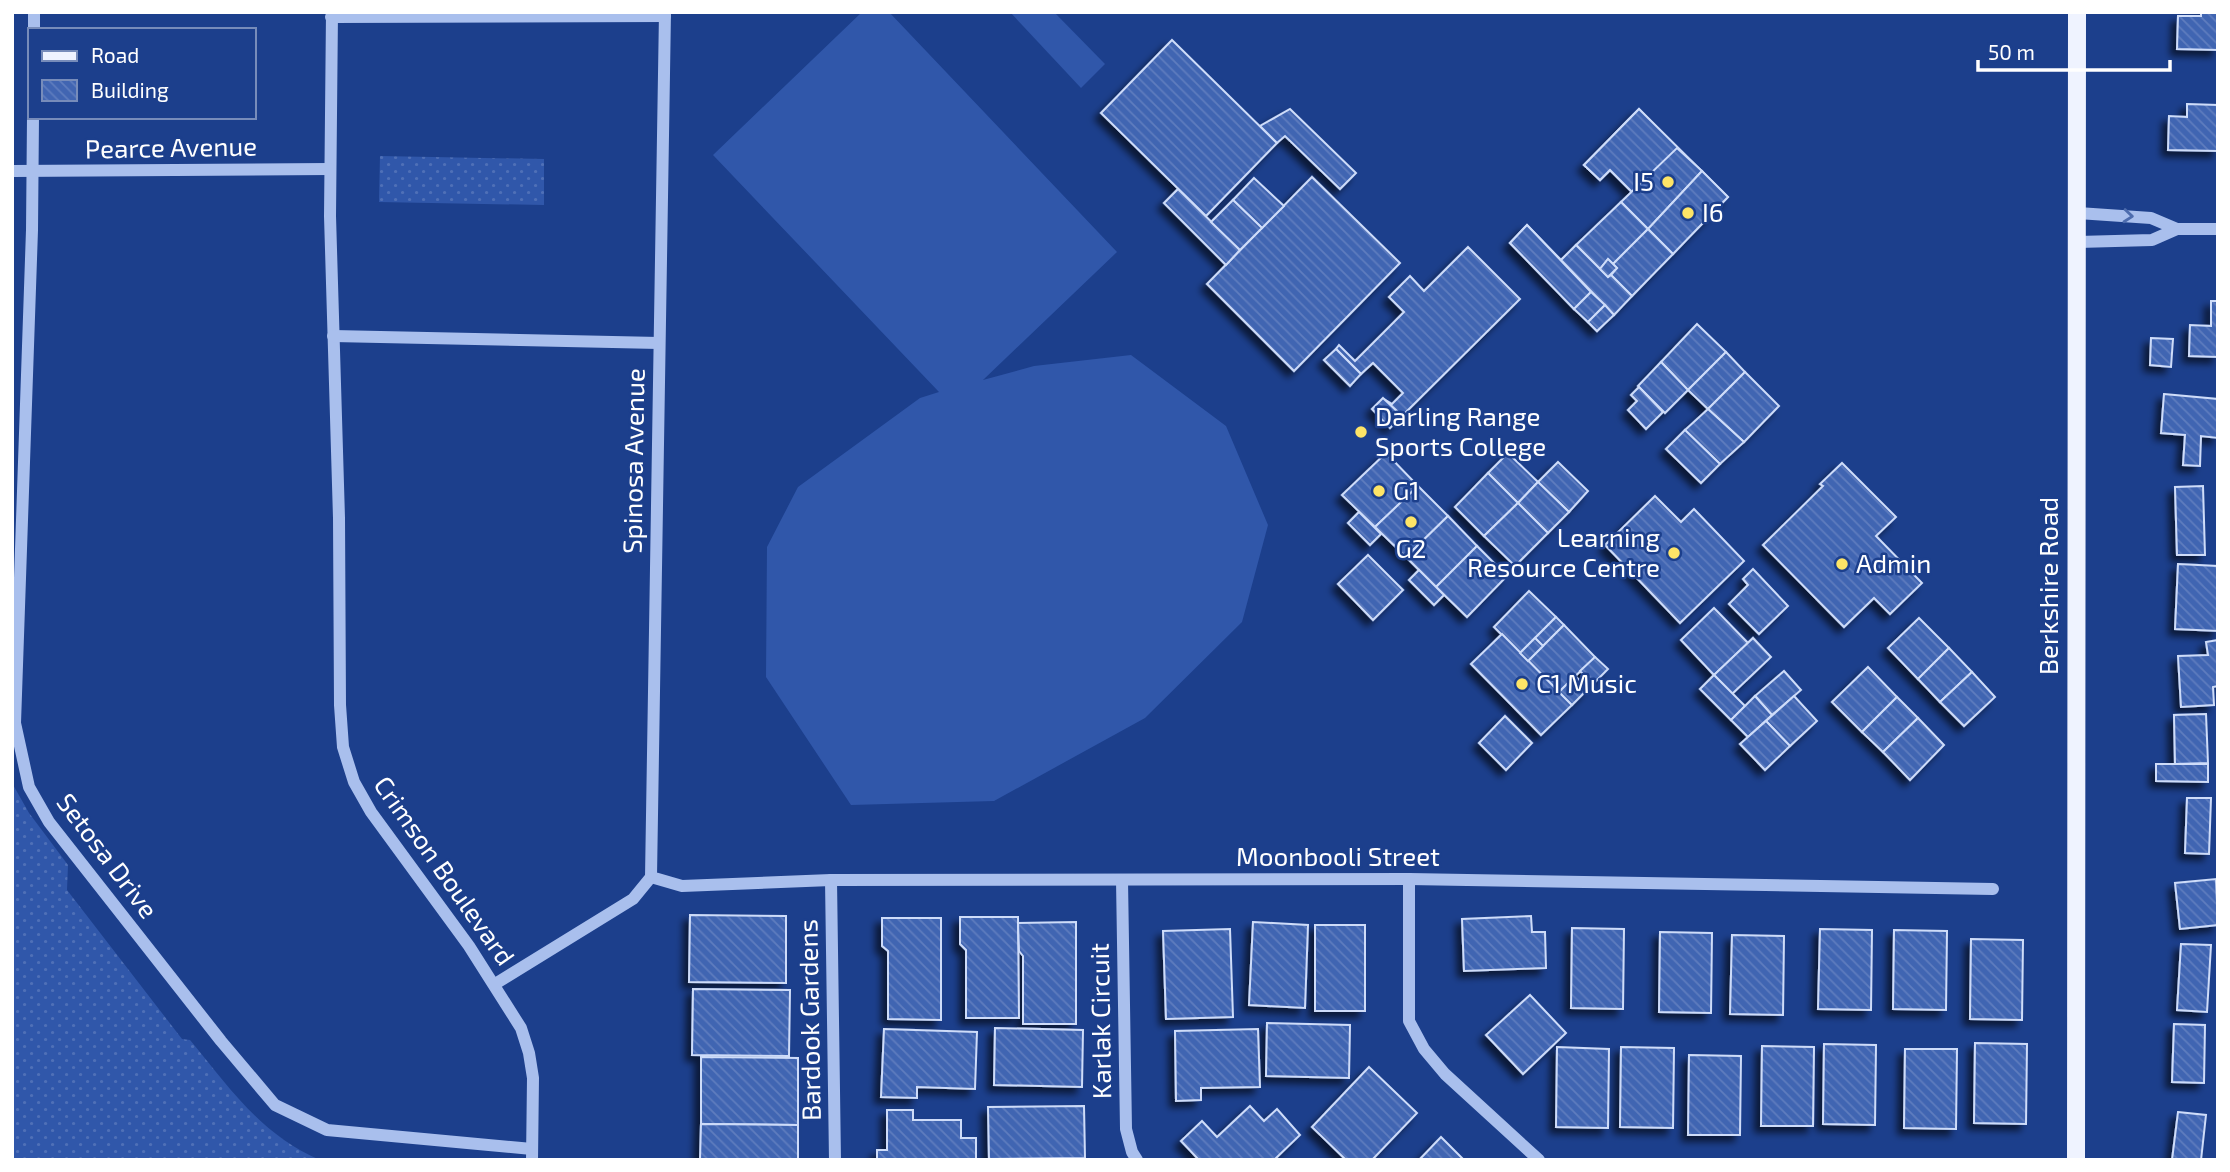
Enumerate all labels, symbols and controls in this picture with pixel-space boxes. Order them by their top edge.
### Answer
legend [28,28,256,119]
scale bar [1978,28,2170,72]
text: 50 m [1988,39,2035,64]
text: Road [91,42,139,67]
text: Building [91,77,169,102]
street label: Pearce Avenue [85,129,257,164]
place label: I5 [1633,165,1654,196]
marker: I5 [1660,174,1676,190]
place label: I6 [1702,196,1724,227]
marker: I6 [1680,205,1696,221]
one-way arrow [2123,208,2134,223]
street label: Spinosa Avenue [615,368,650,554]
place label: Darling Range Sports College [1375,400,1546,461]
marker: Darling Range Sports College [1353,424,1369,440]
place label: G1 [1393,474,1420,505]
marker: G1 [1371,483,1387,499]
street label: Berkshire Road [2032,497,2063,675]
marker: G2 [1403,514,1419,530]
place label: Learning Resource Centre [1467,521,1660,582]
place label: G2 [1396,532,1426,563]
marker: Learning Resource Centre [1666,545,1682,561]
place label: Admin [1856,547,1931,578]
marker: Admin [1834,556,1850,572]
place label: C1 Music [1536,667,1637,698]
marker: C1 Music [1514,676,1530,692]
street label: Crimson Boulevard [368,770,522,971]
street label: Setosa Drive [51,787,165,924]
street label: Moonbooli Street [1236,840,1440,871]
street label: Bardook Gardens [791,919,826,1121]
street label: Karlak Circuit [1083,943,1116,1099]

